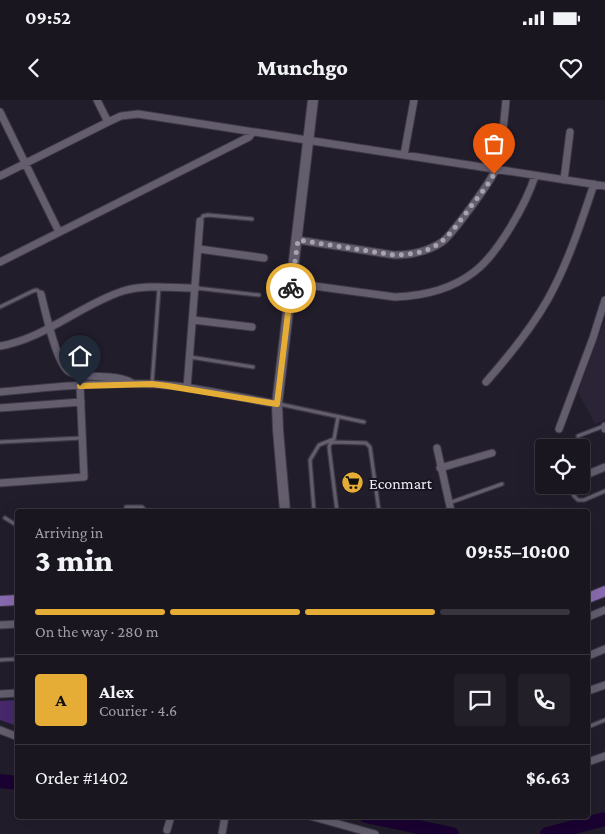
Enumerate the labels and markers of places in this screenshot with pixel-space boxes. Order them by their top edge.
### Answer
pin [473,123,515,174]
pin [59,335,101,386]
supermarket icon: Econmart [341,471,365,495]
place label: Econmart [369,475,433,492]

